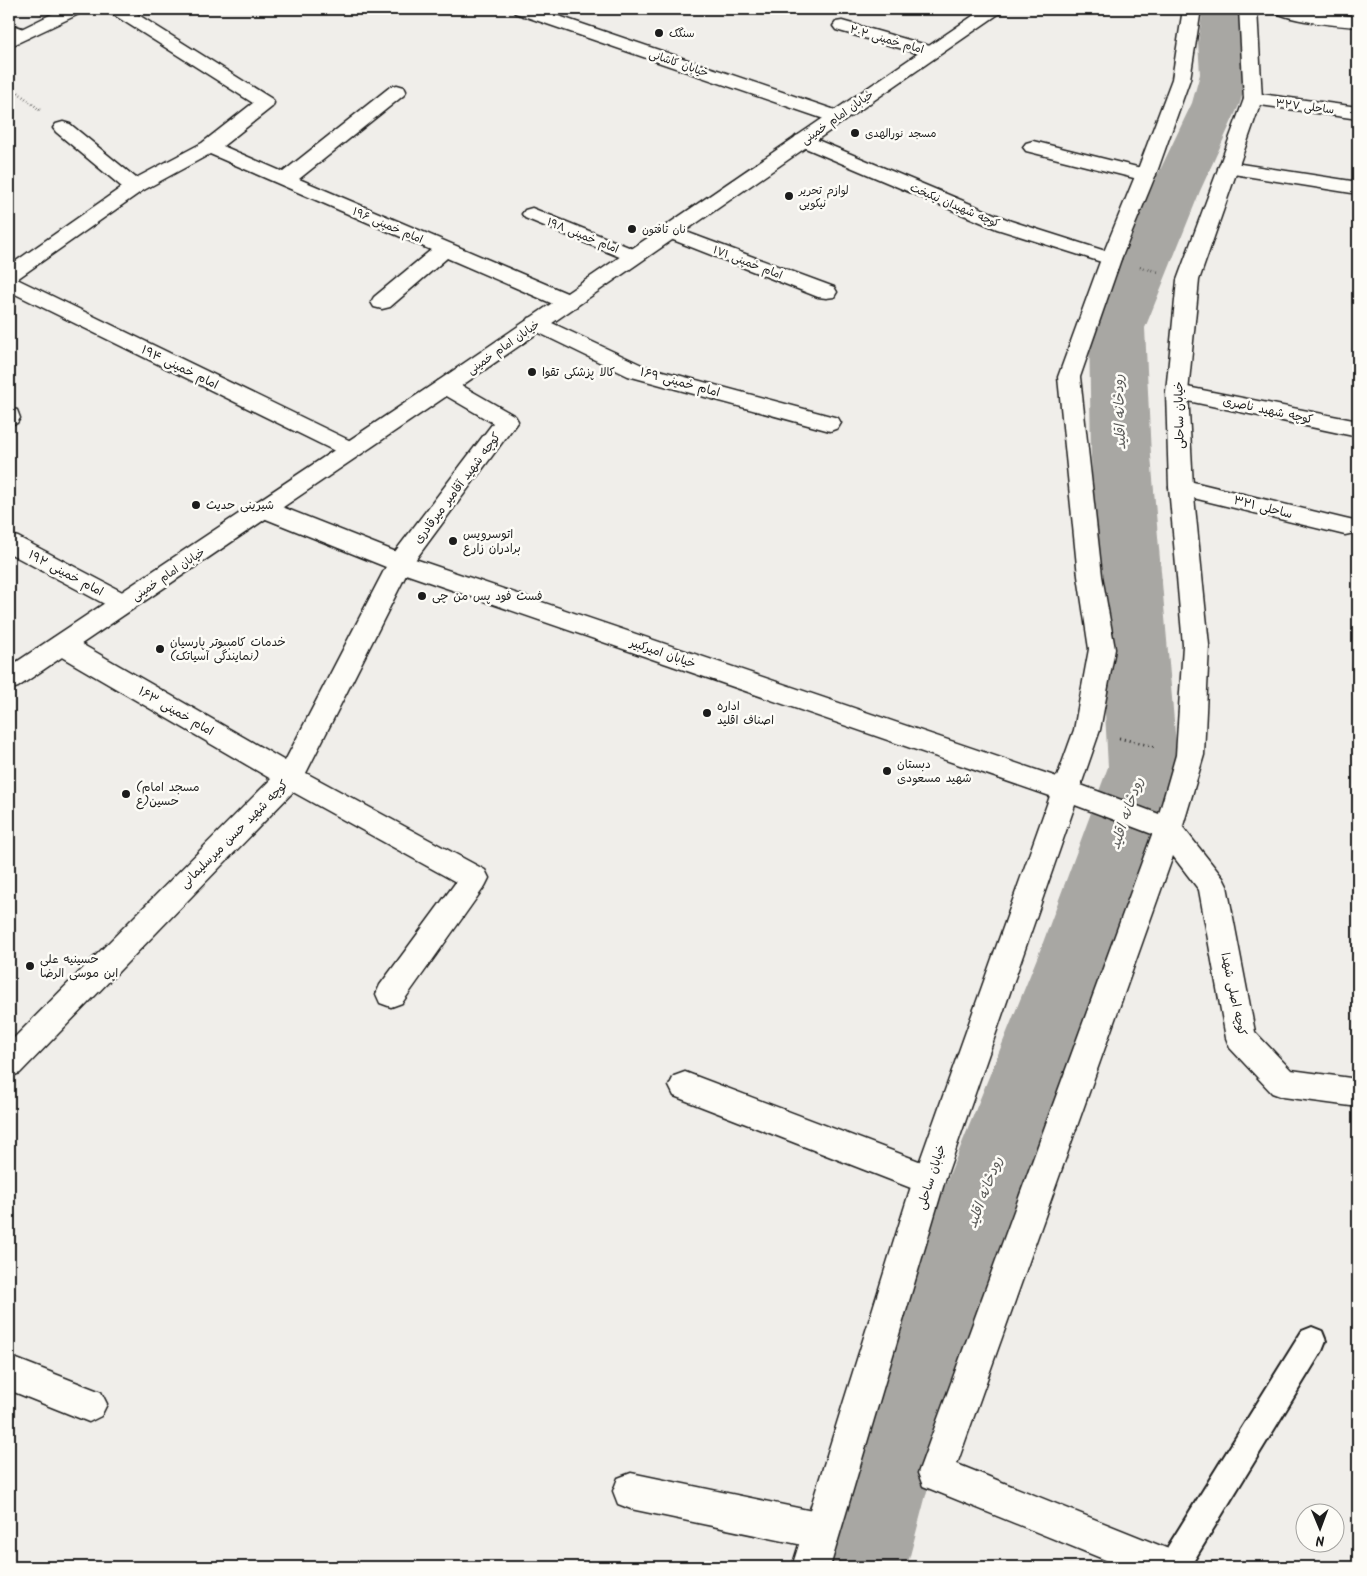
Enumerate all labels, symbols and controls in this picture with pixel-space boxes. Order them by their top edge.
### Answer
street label: امام خمینی ۲۰۲ [848,21,926,59]
place label: سنگک [669,25,695,43]
marker: سنگک [653,27,665,39]
street label: خیابان کاشانی [647,45,711,83]
street label: خیابان امام خمینی [798,86,877,150]
street label: ساحلی ۳۲۷ [1275,94,1335,120]
place label: مسجد نورالهدی [865,125,936,143]
marker: مسجد نورالهدی [849,127,861,139]
street label: کوچه شهیدان نیکبخت [907,179,1003,233]
place label: لوازم تحریر نیکویی [798,182,849,213]
marker: لوازم تحریر نیکویی [783,190,795,202]
street label: امام خمینی ۱۹۶ [349,203,426,249]
street label: امام خمینی ۱۹۸ [544,213,621,259]
place label: نان تافتون [642,221,686,239]
marker: نان تافتون [626,223,638,235]
street label: امام خمینی ۱۷۱ [710,241,785,284]
street label: خیابان امام خمینی [464,316,543,380]
street label: امام خمینی ۱۹۴ [138,341,222,394]
place label: کالا پزشکی تقوا [542,363,615,382]
street label: امام خمینی ۱۶۹ [638,363,722,402]
marker: کالا پزشکی تقوا [526,366,538,378]
water label: رودخانه اقلید [1108,373,1132,450]
street label: خیابان ساحلی [1169,381,1190,449]
street label: کوچه شهید ناصری [1221,392,1315,429]
street label: کوچه شهید آقامیر میرقادری [409,429,506,548]
street label: ساحلی ۳۲۱ [1231,491,1294,524]
place label: شیرینی حدیث [206,496,274,515]
marker: شیرینی حدیث [190,499,202,511]
place label: اتوسرویس برادران زارع [463,525,521,558]
marker: اتوسرویس برادران زارع [447,535,459,547]
street label: خیابان امام خمینی [128,544,209,606]
street label: امام خمینی ۱۹۲ [25,546,107,601]
place label: فست فود پس من چی [432,587,543,606]
marker: فست فود پس من چی [416,590,428,602]
place label: خدمات کامپیوتر پارسیان (نمایندگی آسیاتک) [170,633,286,666]
street label: خیابان امیرکبیر [627,633,698,674]
marker: خدمات کامپیوتر پارسیان (نمایندگی آسیاتک) [154,643,166,655]
street label: امام خمینی ۱۶۳ [134,682,217,741]
place label: اداره اصناف اقلید [717,697,774,730]
marker: اداره اصناف اقلید [701,707,713,719]
place label: دبستان شهید مسعودی [897,755,972,788]
marker: دبستان شهید مسعودی [881,765,893,777]
water label: رودخانه اقلید [1104,774,1150,852]
street label: کوچه شهید حسن میرسلیمانی [176,776,293,893]
place label: (مسجد امام حسین(ع [136,778,199,811]
marker: (مسجد امام حسین(ع [120,788,132,800]
place label: حسینیه علی ابن موسی الرضا [40,950,118,983]
street label: کوچه اصلی شهدا [1215,951,1252,1037]
marker: حسینیه علی ابن موسی الرضا [24,960,36,972]
street label: خیابان ساحلی [912,1142,951,1212]
water label: رودخانه اقلید [961,1153,1009,1231]
north arrow [1294,1504,1344,1554]
text: N [1315,1529,1325,1551]

